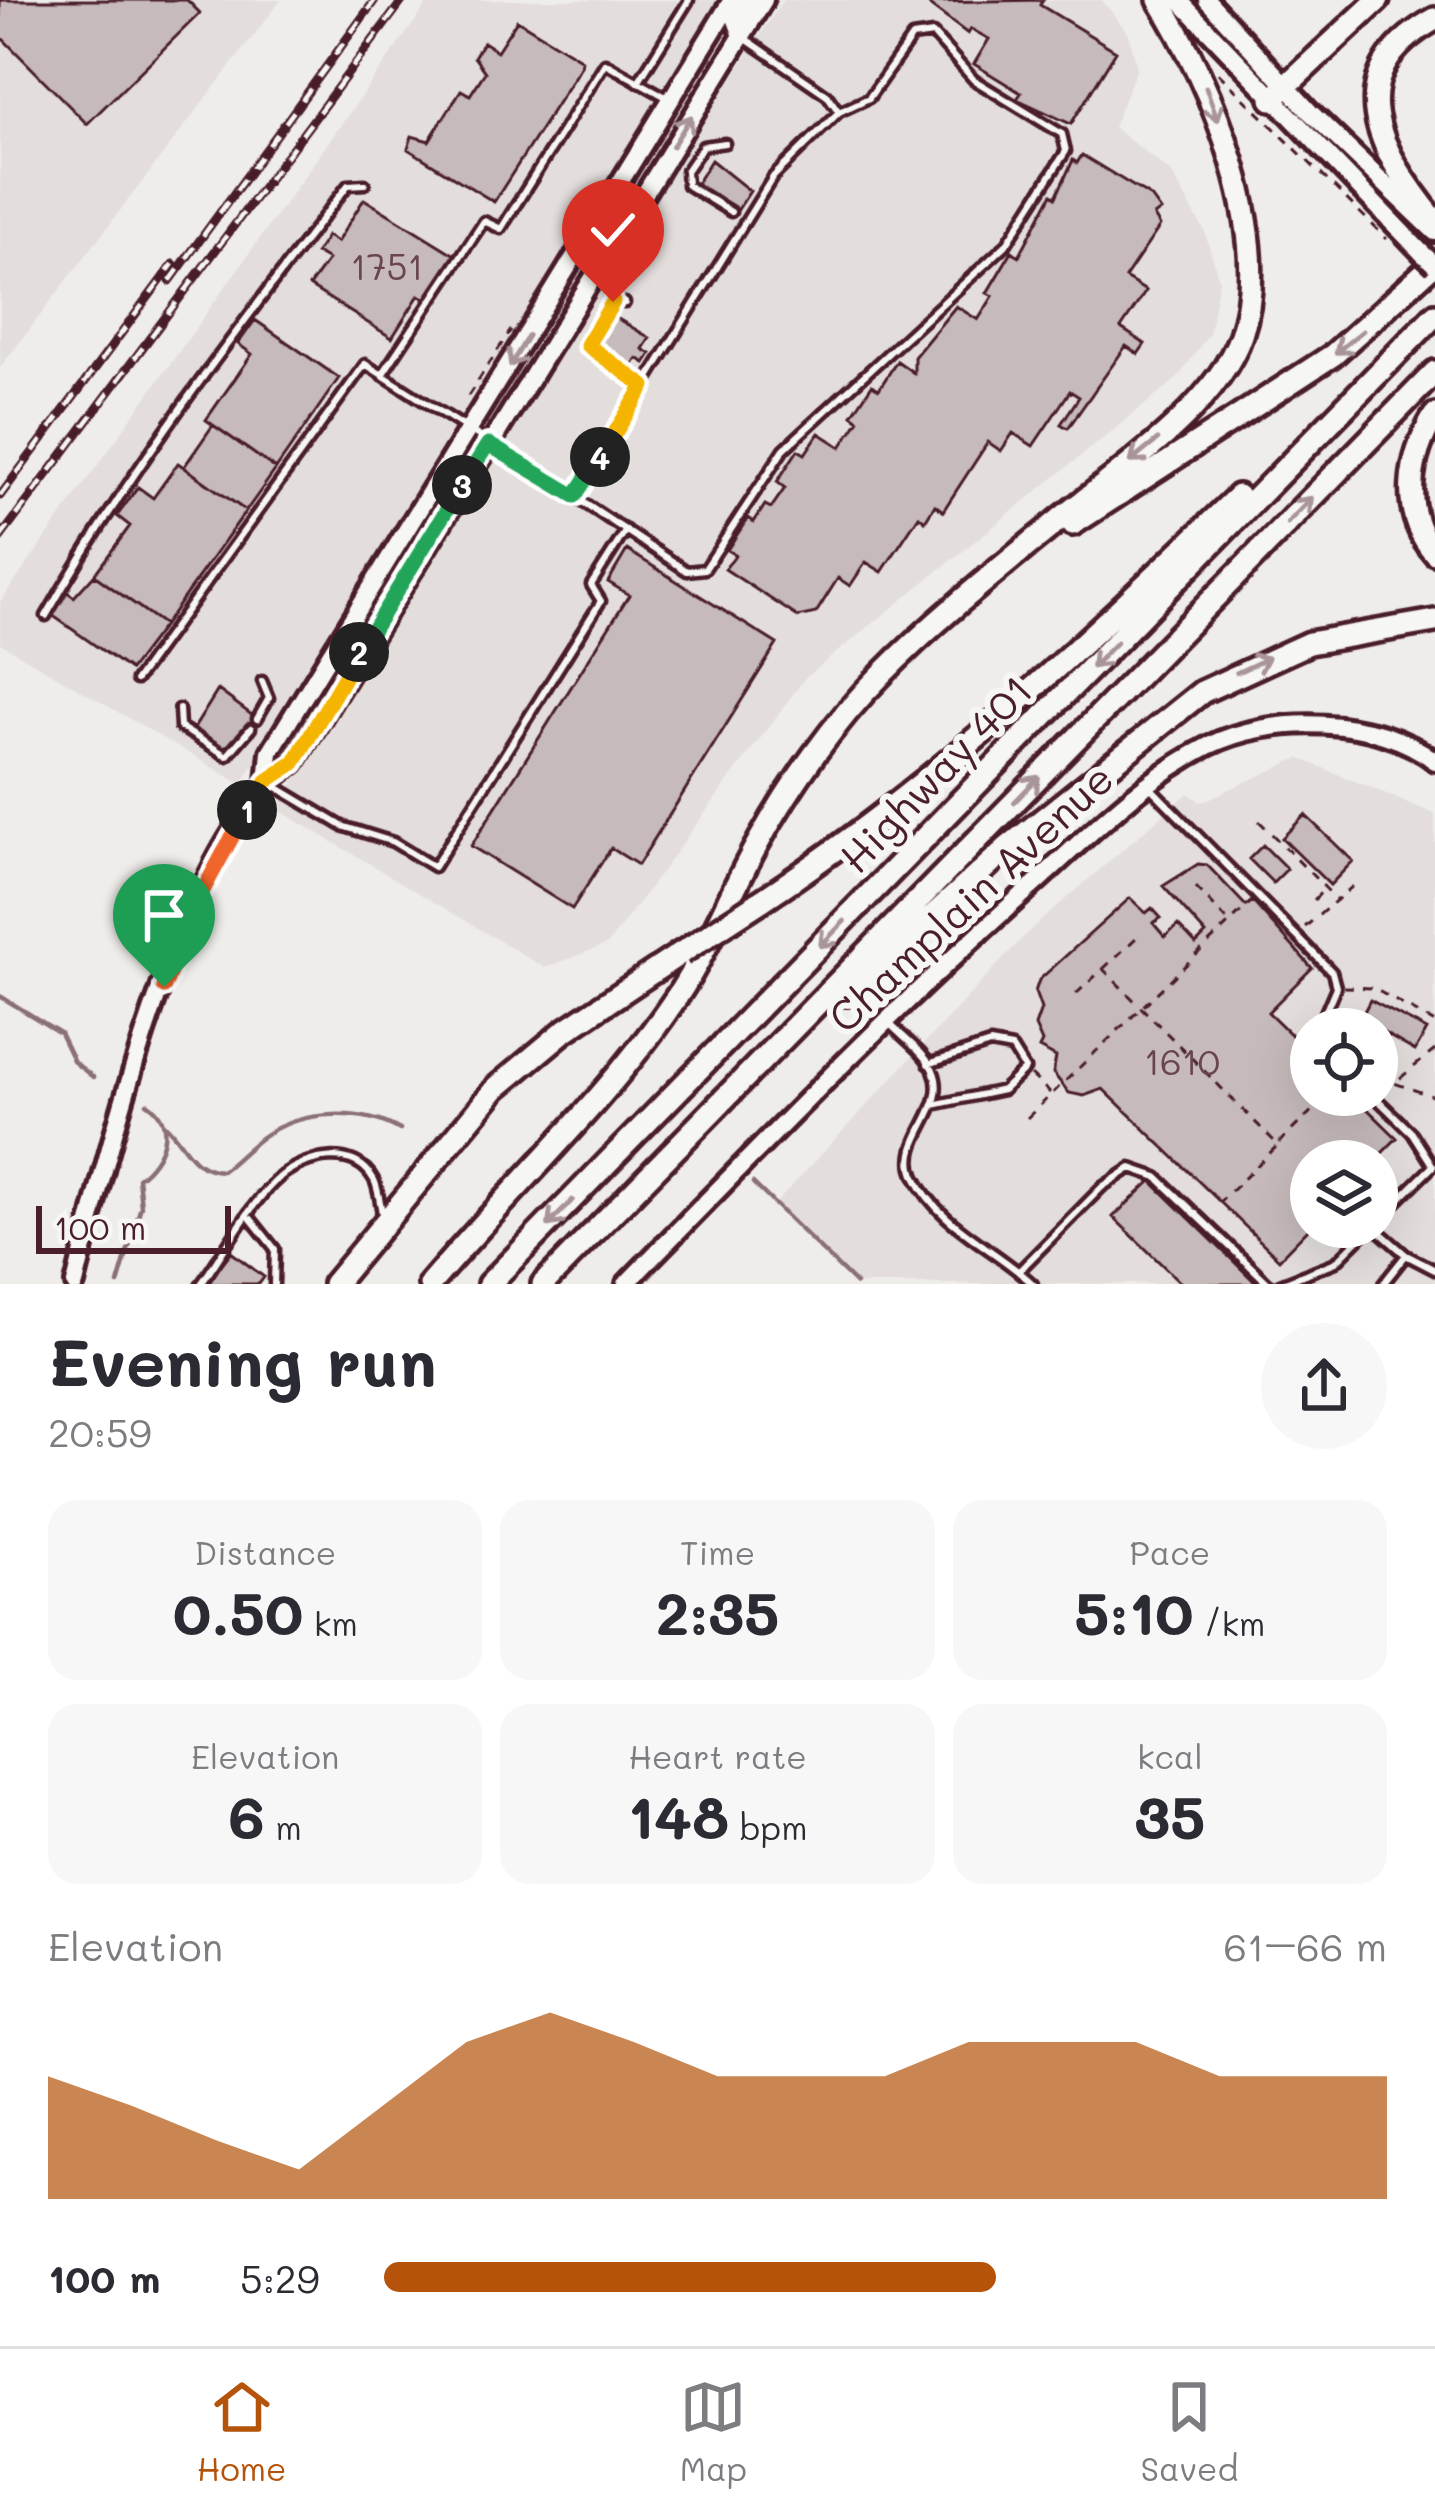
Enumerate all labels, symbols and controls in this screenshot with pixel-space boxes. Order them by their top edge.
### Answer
one-way arrow [1203,85,1224,122]
one-way arrow [670,114,694,148]
pin [562,179,664,302]
icon: check [580,197,646,263]
house number: 1751 [350,242,424,289]
one-way arrow [1334,328,1365,356]
one-way arrow [506,333,530,368]
pin: 4 [570,427,630,487]
text: 4 [590,435,610,478]
one-way arrow [1128,437,1160,464]
pin: 3 [432,455,492,515]
text: 3 [452,463,472,506]
one-way arrow [1285,496,1313,525]
pin: 2 [329,622,389,682]
text: 2 [350,630,368,673]
one-way arrow [1091,639,1119,669]
one-way arrow [1234,653,1270,675]
street label: Highway 401 [827,662,1043,884]
street label: Champlain Avenue [816,750,1124,1044]
one-way arrow [1013,775,1041,804]
pin: 1 [217,780,277,840]
text: 1 [240,788,254,831]
pin [113,864,215,987]
icon: arrive [131,882,197,948]
one-way arrow [819,919,847,948]
map controls [1290,1008,1398,1248]
button: locate [1290,1008,1398,1116]
house number: 1610 [1144,1037,1220,1084]
button: layers [1290,1140,1398,1248]
one-way arrow [546,1198,574,1227]
scale bar [36,1200,231,1253]
text: 100 m [54,1205,146,1248]
text: Evening run [48,1318,437,1404]
button: share [1261,1323,1387,1449]
text: 20:59 [48,1406,152,1457]
text: Distance [194,1530,336,1573]
text: Time [680,1530,755,1573]
text: Pace [1130,1530,1210,1573]
text: 0.50 [173,1573,303,1651]
text: 2:35 [656,1573,779,1651]
text: 5:10 [1074,1573,1194,1651]
text: km [303,1601,358,1644]
text: /km [1194,1601,1265,1644]
text: Elevation [191,1734,339,1777]
text: Heart rate [628,1734,807,1777]
text: kcal [1137,1734,1203,1777]
text: 6 [229,1777,265,1855]
text: 148 [627,1777,729,1855]
text: 35 [1134,1777,1205,1855]
text: m [265,1805,302,1848]
text: bpm [729,1805,808,1848]
text: Elevation [48,1920,223,1971]
text: 61–66 m [1223,1920,1387,1971]
text: 100 m [48,2252,160,2303]
text: 5:29 [240,2252,320,2303]
tab: Home [197,2374,286,2489]
tab: Map [680,2374,747,2489]
tab: Saved [1140,2374,1238,2489]

